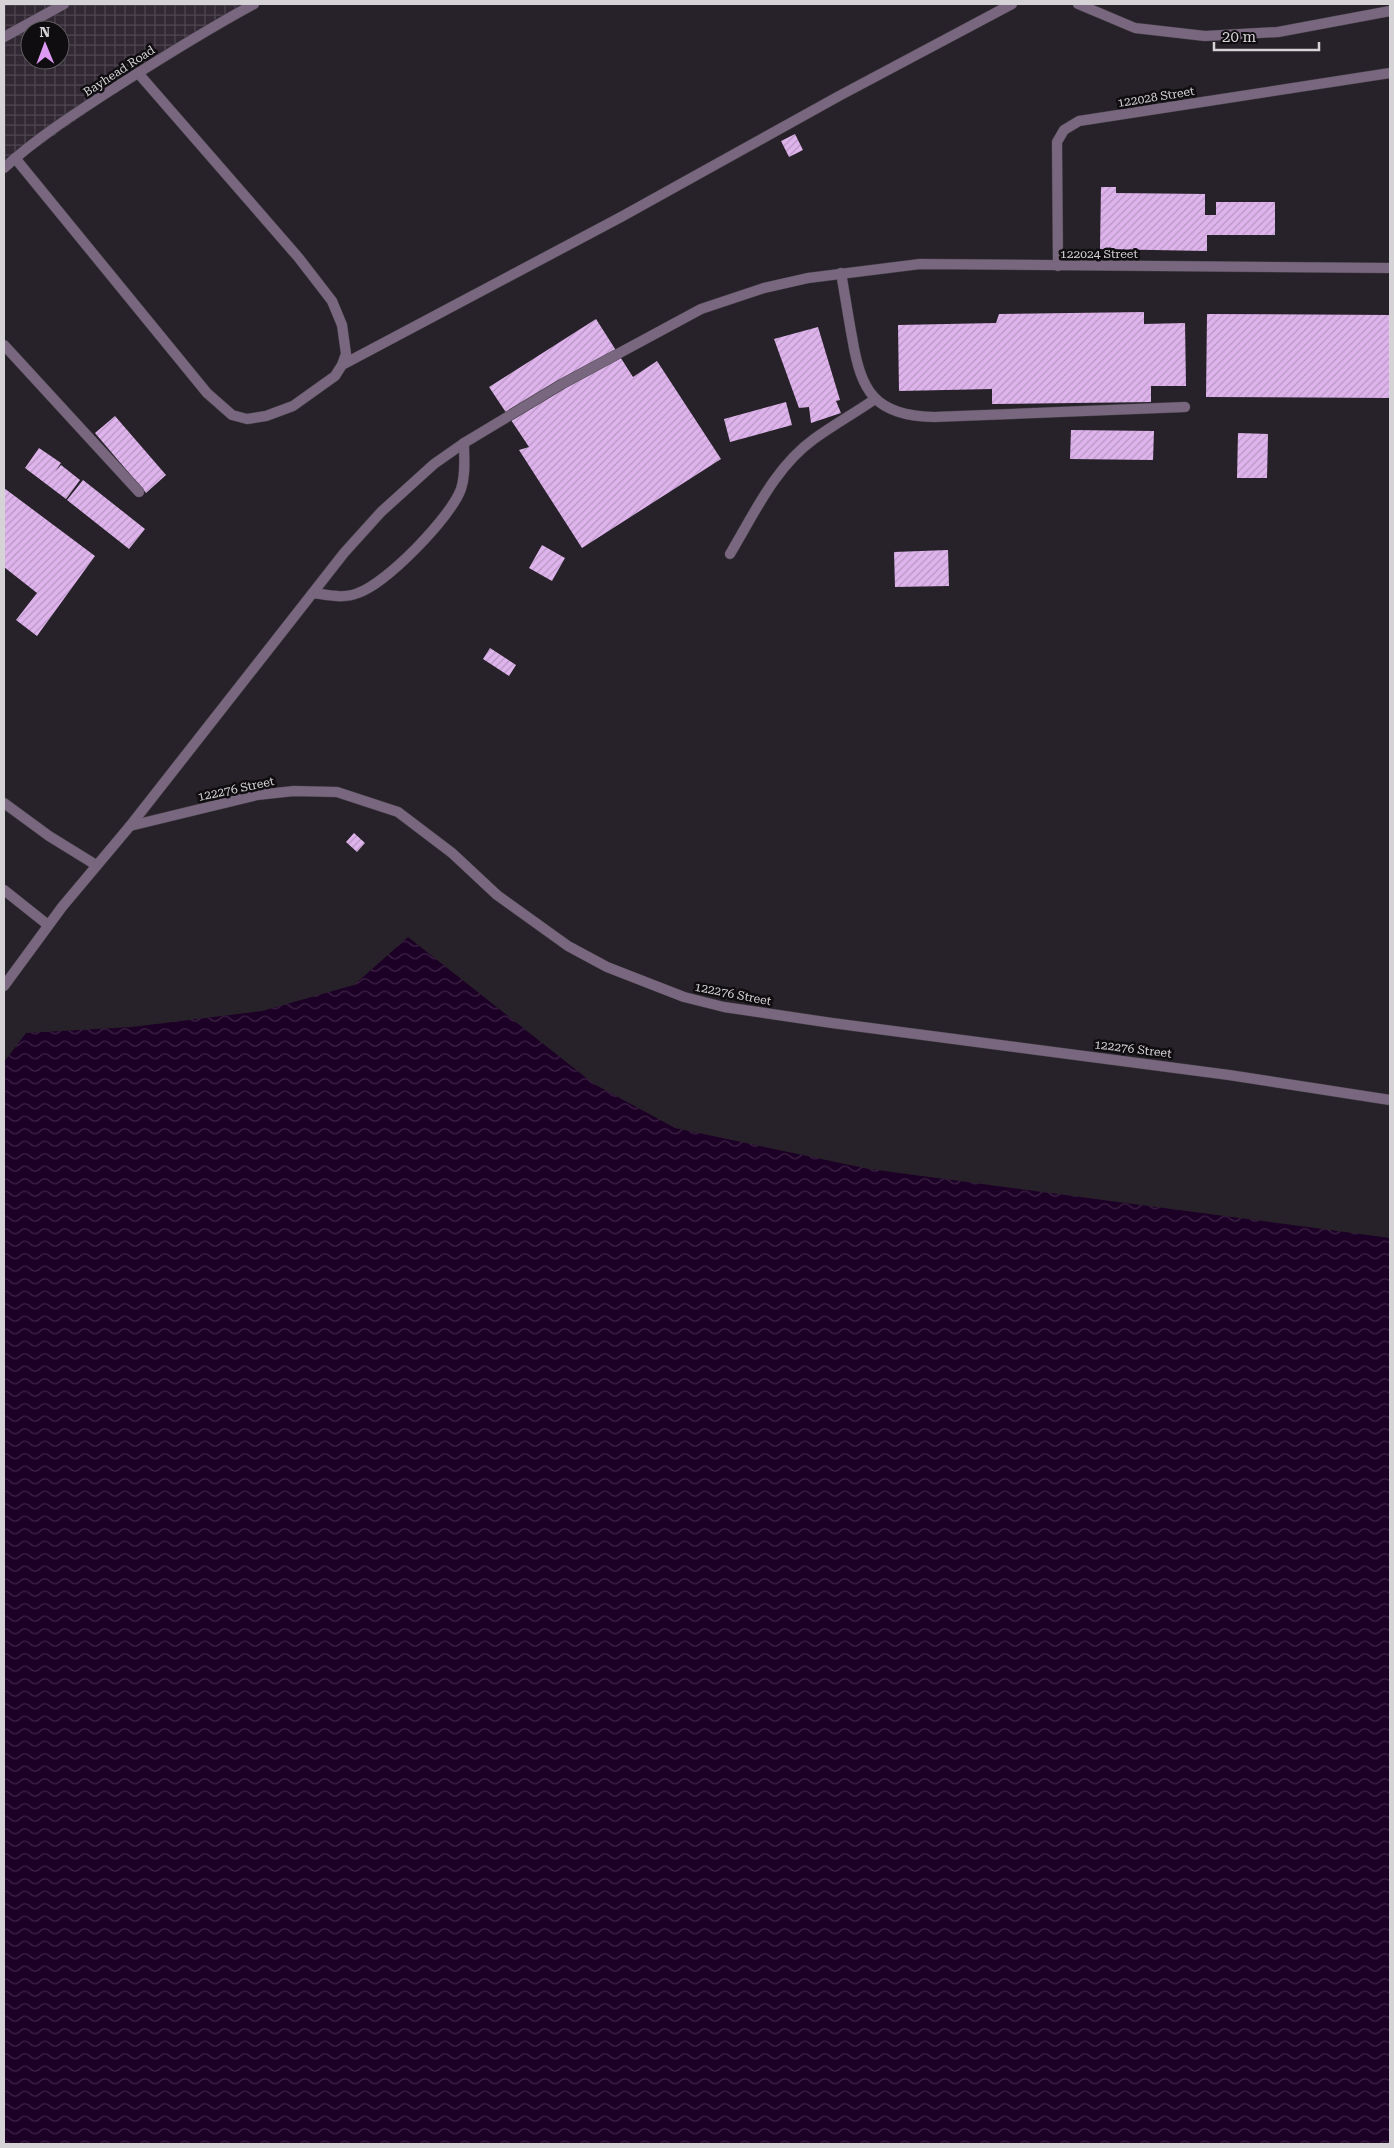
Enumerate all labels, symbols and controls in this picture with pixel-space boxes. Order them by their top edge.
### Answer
north arrow [20,20,70,70]
scale bar [1214,20,1319,52]
text: N [39,24,51,40]
text: 20 m [1222,28,1257,46]
street label: Bayhead Road [81,43,158,99]
street label: 122028 Street [1116,84,1196,110]
street label: 122024 Street [1060,247,1138,261]
street label: 122276 Street [197,774,276,804]
street label: 122276 Street [693,980,773,1008]
street label: 122276 Street [1094,1037,1173,1061]

